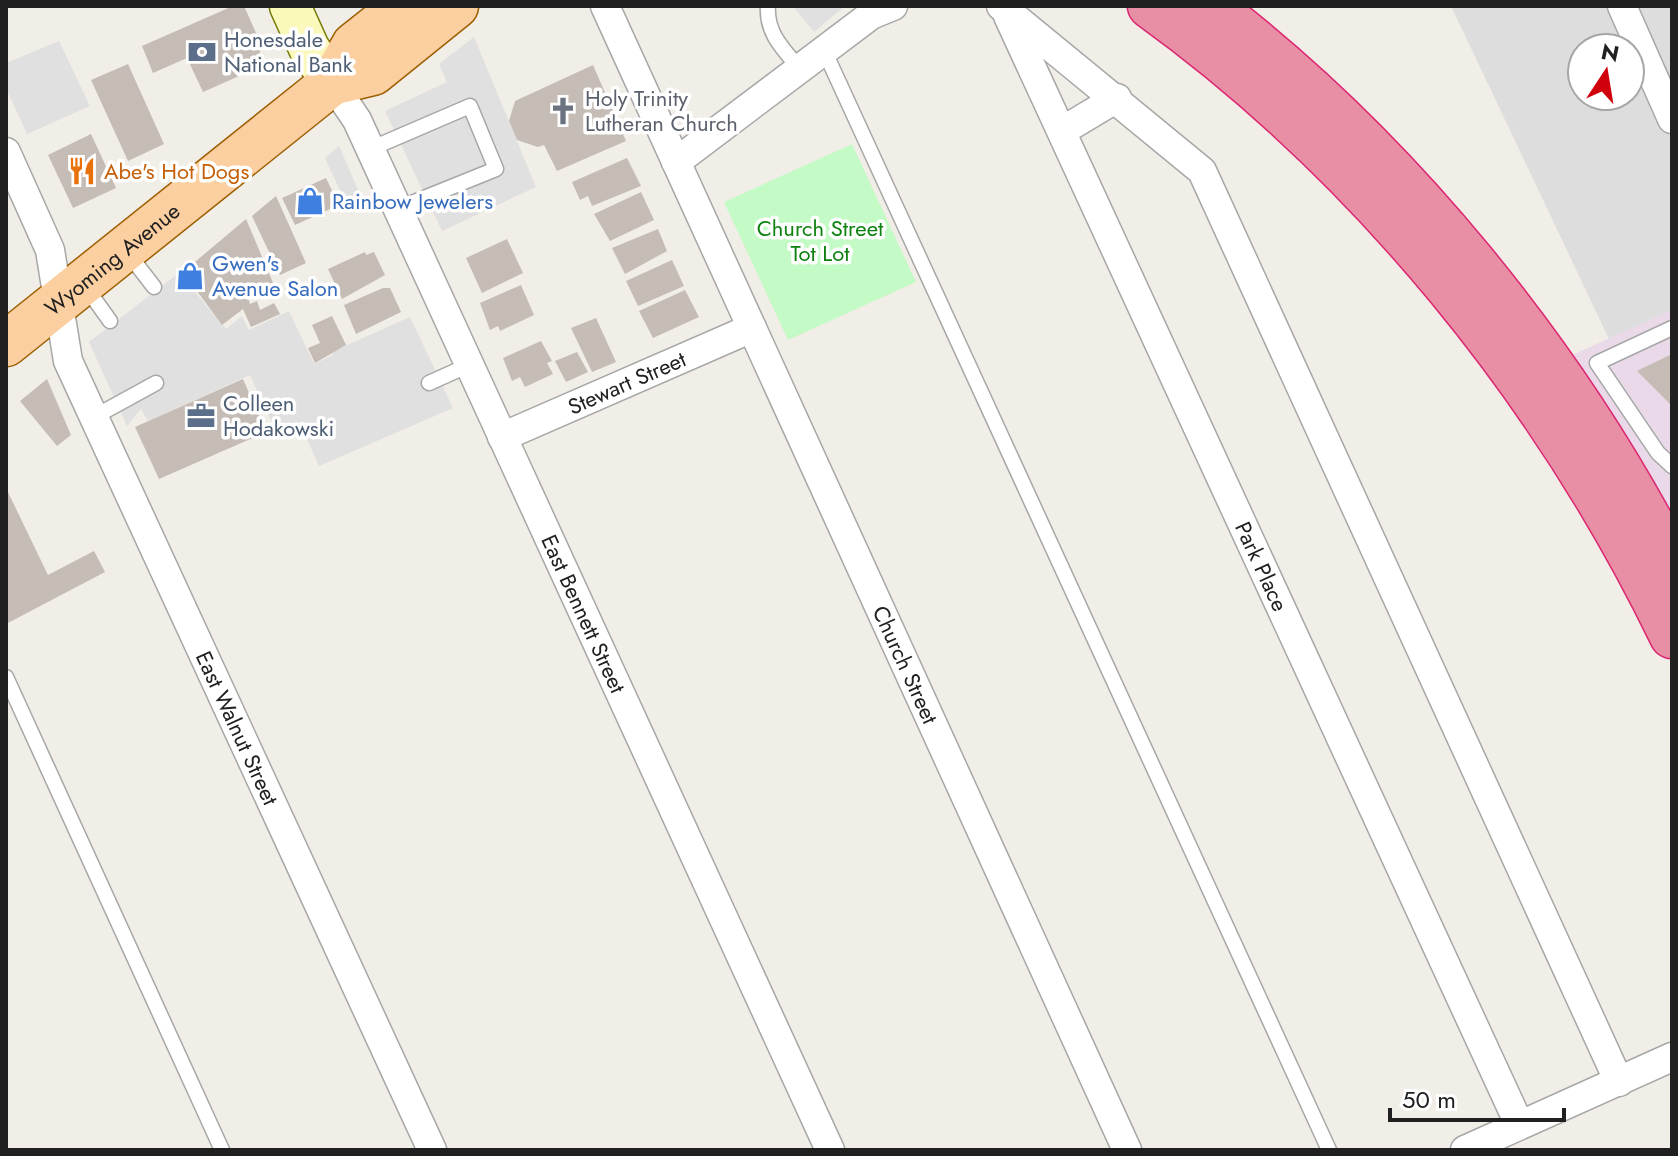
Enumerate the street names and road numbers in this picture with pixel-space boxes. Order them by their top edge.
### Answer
street label: Wyoming Avenue [38,195,187,323]
street label: Stewart Street [563,343,691,422]
street label: Park Place [1227,516,1296,616]
street label: East Bennett Street [533,529,634,699]
street label: Church Street [865,600,947,730]
street label: East Walnut Street [188,646,287,811]

